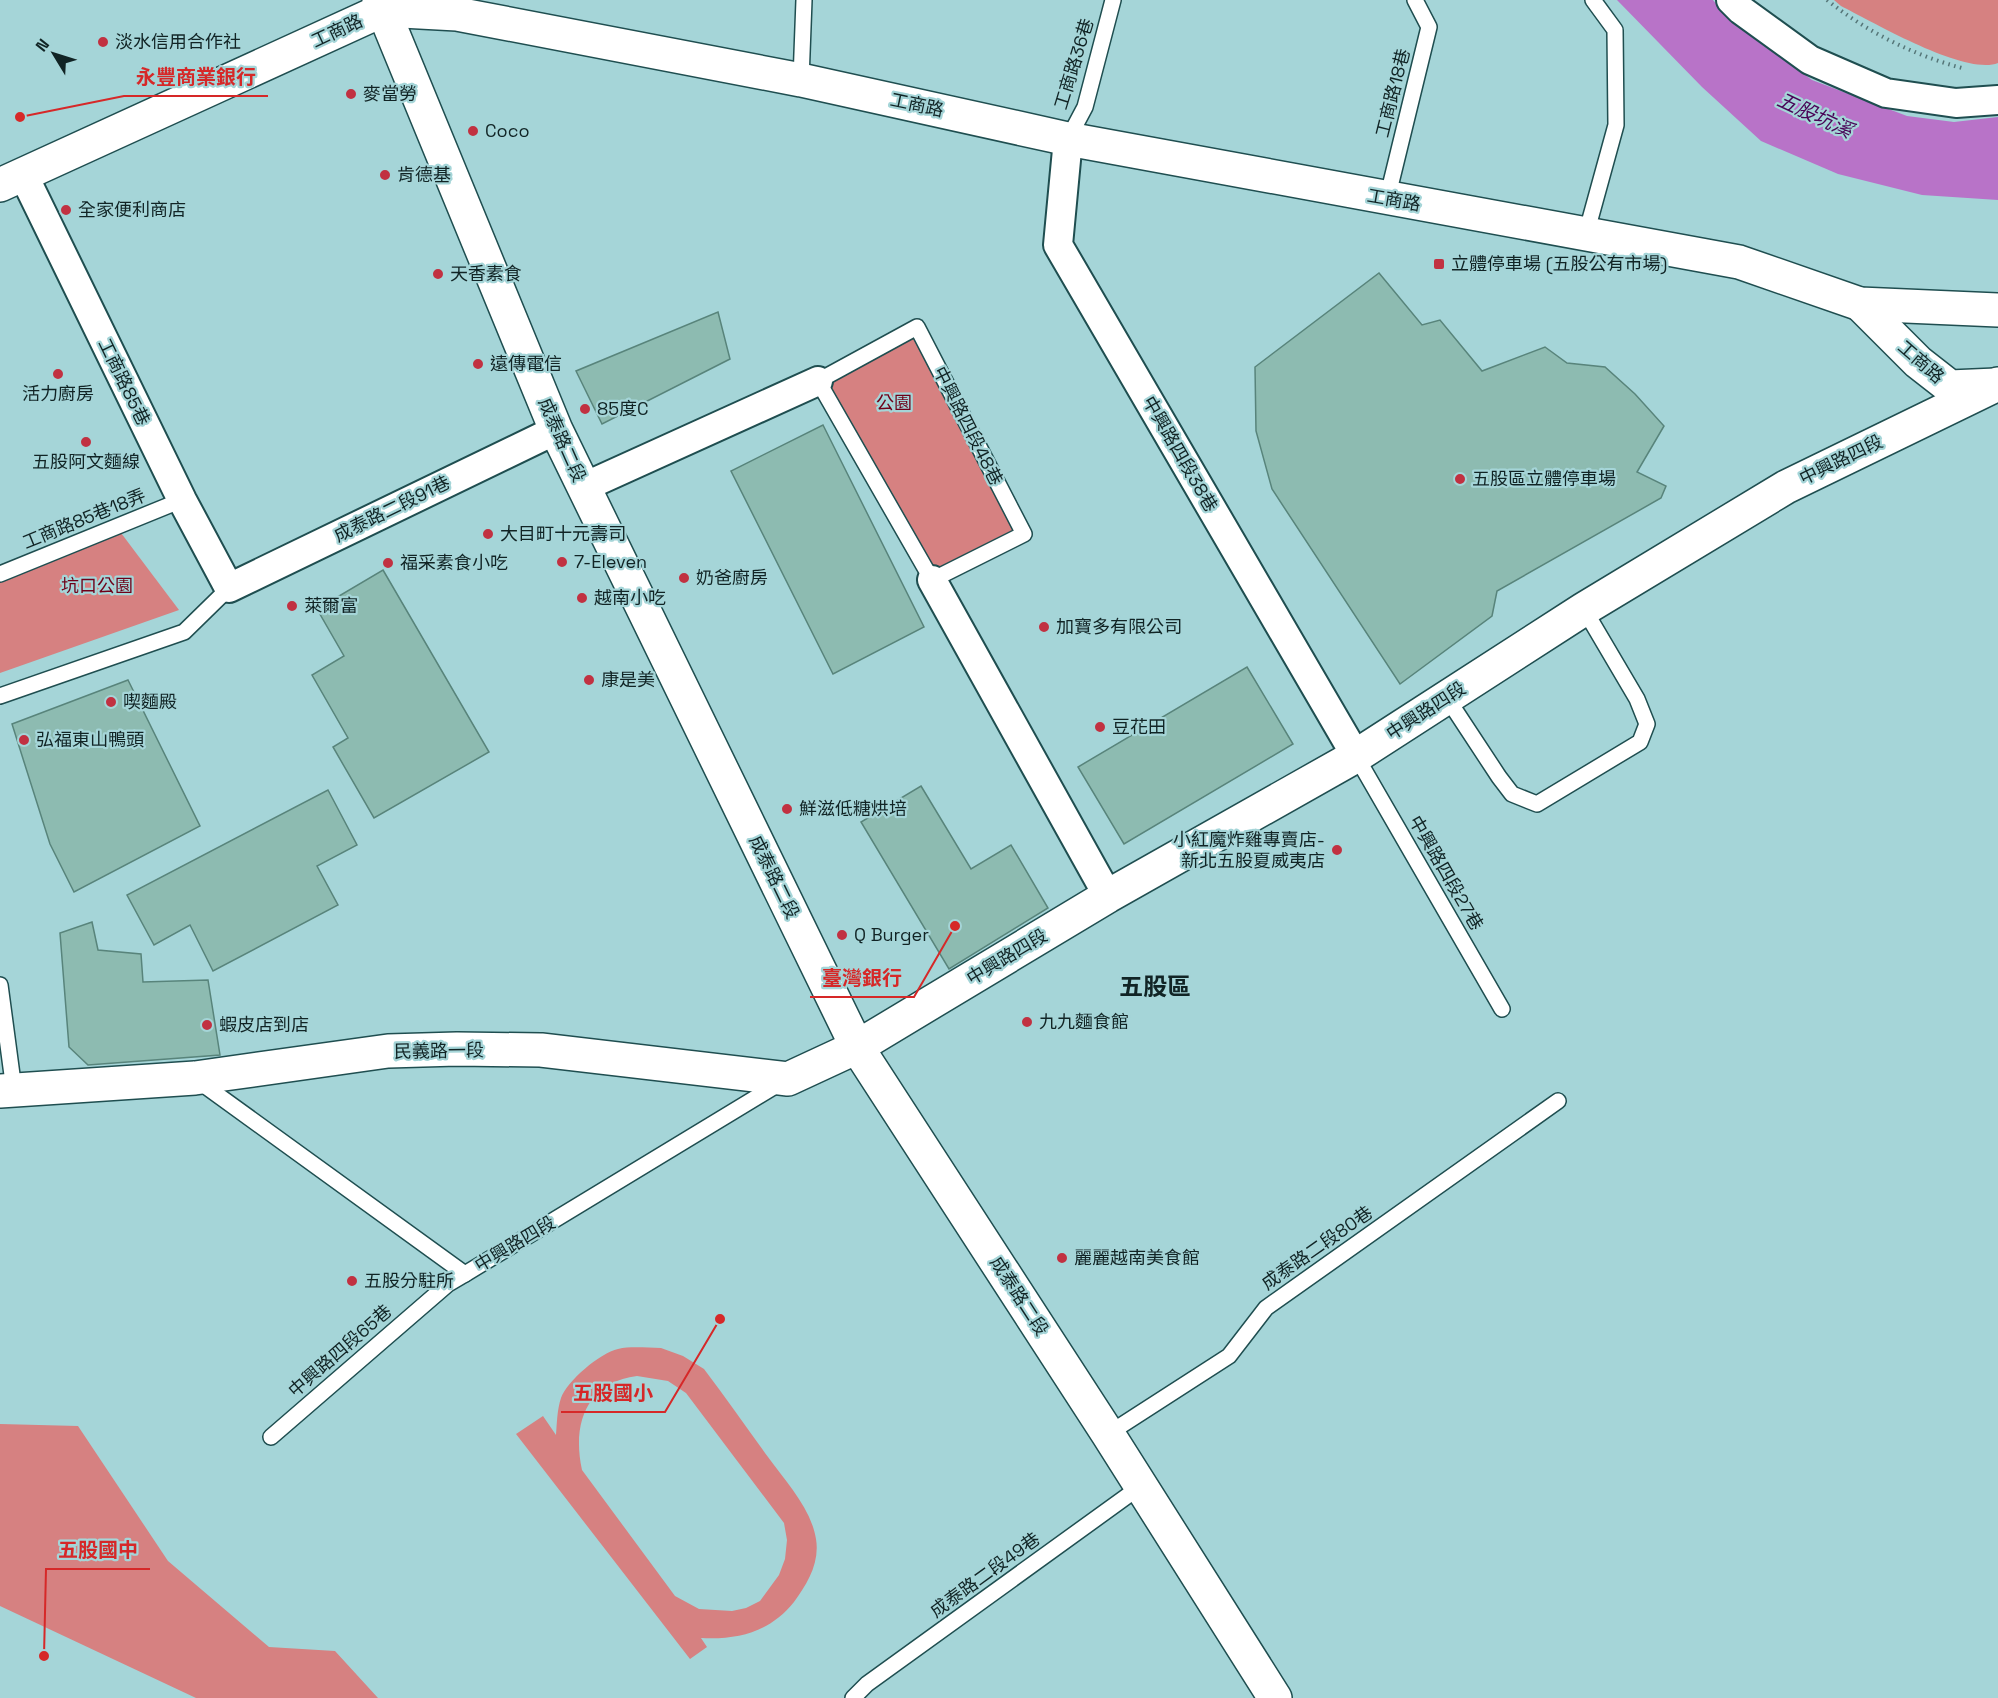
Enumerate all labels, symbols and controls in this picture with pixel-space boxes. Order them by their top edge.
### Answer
street label: 工商路 [307,9,366,52]
street label: 工商路36巷 [1049,16,1098,112]
north arrow [24,24,84,84]
place label: 淡水信用合作社 [115,30,241,53]
text: N [31,34,54,56]
marker: 淡水信用合作社 [96,35,110,49]
street label: 工商路18巷 [1370,46,1415,140]
callout: 永豐商業銀行 [124,58,268,96]
text: 永豐商業銀行 [136,64,256,90]
place label: 麥當勞 [363,82,417,105]
water label: 五股坑溪 [1773,86,1859,145]
marker: 麥當勞 [344,87,358,101]
street label: 工商路 [888,88,946,121]
place label: Coco [485,119,530,142]
marker: Coco [466,124,480,138]
place label: 肯德基 [397,163,451,186]
marker: 肯德基 [378,168,392,182]
street label: 工商路 [1366,183,1423,216]
place label: 全家便利商店 [78,198,186,221]
marker: 全家便利商店 [59,203,73,217]
place label: 立體停車場 (五股公有市場) [1451,252,1667,275]
marker: 立體停車場 (五股公有市場) [1432,257,1446,271]
place label: 天香素食 [450,262,522,285]
marker: 天香素食 [431,267,445,281]
street label: 工商路85巷 [94,334,155,429]
street label: 工商路 [1893,335,1949,388]
place label: 遠傳電信 [490,352,562,375]
marker: 遠傳電信 [471,357,485,371]
street label: 中興路四段48巷 [929,362,1008,489]
marker: 活力廚房 [51,367,65,381]
place label: 活力廚房 [22,382,94,405]
park label: 公園 [876,391,912,414]
street label: 中興路四段38巷 [1138,392,1223,516]
street label: 成泰路二段 [534,394,591,486]
place label: 85度C [597,397,649,420]
marker: 85度C [578,402,592,416]
street label: 中興路四段 [1795,429,1886,490]
marker: 五股阿文麵線 [79,435,93,449]
place label: 五股阿文麵線 [32,450,140,473]
place label: 五股區立體停車場 [1472,467,1616,490]
street label: 成泰路二段91巷 [330,470,454,547]
marker: 五股區立體停車場 [1453,472,1467,486]
street label: 工商路85巷18弄 [19,483,149,554]
place label: 大目町十元壽司 [500,522,626,545]
marker: 大目町十元壽司 [481,527,495,541]
place label: 7-Eleven [574,550,647,573]
place label: 福采素食小吃 [400,551,508,574]
marker: 7-Eleven [555,555,569,569]
marker: 福采素食小吃 [381,556,395,570]
place label: 奶爸廚房 [696,566,768,589]
marker: 奶爸廚房 [677,571,691,585]
park label: 坑口公園 [61,574,133,597]
place label: 越南小吃 [594,586,666,609]
marker: 越南小吃 [575,591,589,605]
place label: 萊爾富 [304,594,358,617]
marker: 萊爾富 [285,599,299,613]
place label: 加寶多有限公司 [1056,615,1182,638]
marker: 加寶多有限公司 [1037,620,1051,634]
place label: 康是美 [601,668,655,691]
marker: 康是美 [582,673,596,687]
street label: 中興路四段 [1382,676,1470,745]
place label: 喫麵殿 [123,690,177,713]
marker: 喫麵殿 [104,695,118,709]
place label: 豆花田 [1112,715,1166,738]
marker: 豆花田 [1093,720,1107,734]
place label: 弘福東山鴨頭 [36,728,144,751]
marker: 弘福東山鴨頭 [17,733,31,747]
place label: 鮮滋低糖烘培 [799,797,907,820]
marker: 鮮滋低糖烘培 [780,802,794,816]
street label: 中興路四段27巷 [1404,811,1489,934]
place label: 小紅魔炸雞專賣店- 新北五股夏威夷店 [1173,828,1325,872]
street label: 成泰路二段 [744,831,805,922]
marker: 小紅魔炸雞專賣店- 新北五股夏威夷店 [1330,843,1344,857]
place label: Q Burger [854,923,929,946]
street label: 中興路四段 [962,924,1051,990]
marker: Q Burger [835,928,849,942]
callout: 臺灣銀行 [810,959,914,997]
text: 臺灣銀行 [822,965,902,991]
district label: 五股區 [1119,971,1191,1002]
place label: 九九麵食館 [1039,1010,1129,1033]
place label: 蝦皮店到店 [219,1013,309,1036]
marker: 九九麵食館 [1020,1015,1034,1029]
marker: 蝦皮店到店 [200,1018,214,1032]
street label: 民義路一段 [394,1038,484,1063]
street label: 成泰路二段80巷 [1257,1201,1377,1295]
street label: 中興路四段 [470,1211,559,1277]
place label: 麗麗越南美食館 [1074,1246,1200,1269]
marker: 麗麗越南美食館 [1055,1251,1069,1265]
street label: 成泰路二段 [985,1252,1054,1340]
place label: 五股分駐所 [364,1269,454,1292]
marker: 五股分駐所 [345,1274,359,1288]
street label: 中興路四段65巷 [283,1299,396,1402]
callout: 五股國小 [561,1374,665,1412]
text: 五股國小 [573,1380,653,1406]
street label: 成泰路二段49巷 [925,1527,1044,1622]
callout: 五股國中 [46,1531,150,1569]
text: 五股國中 [58,1537,138,1563]

